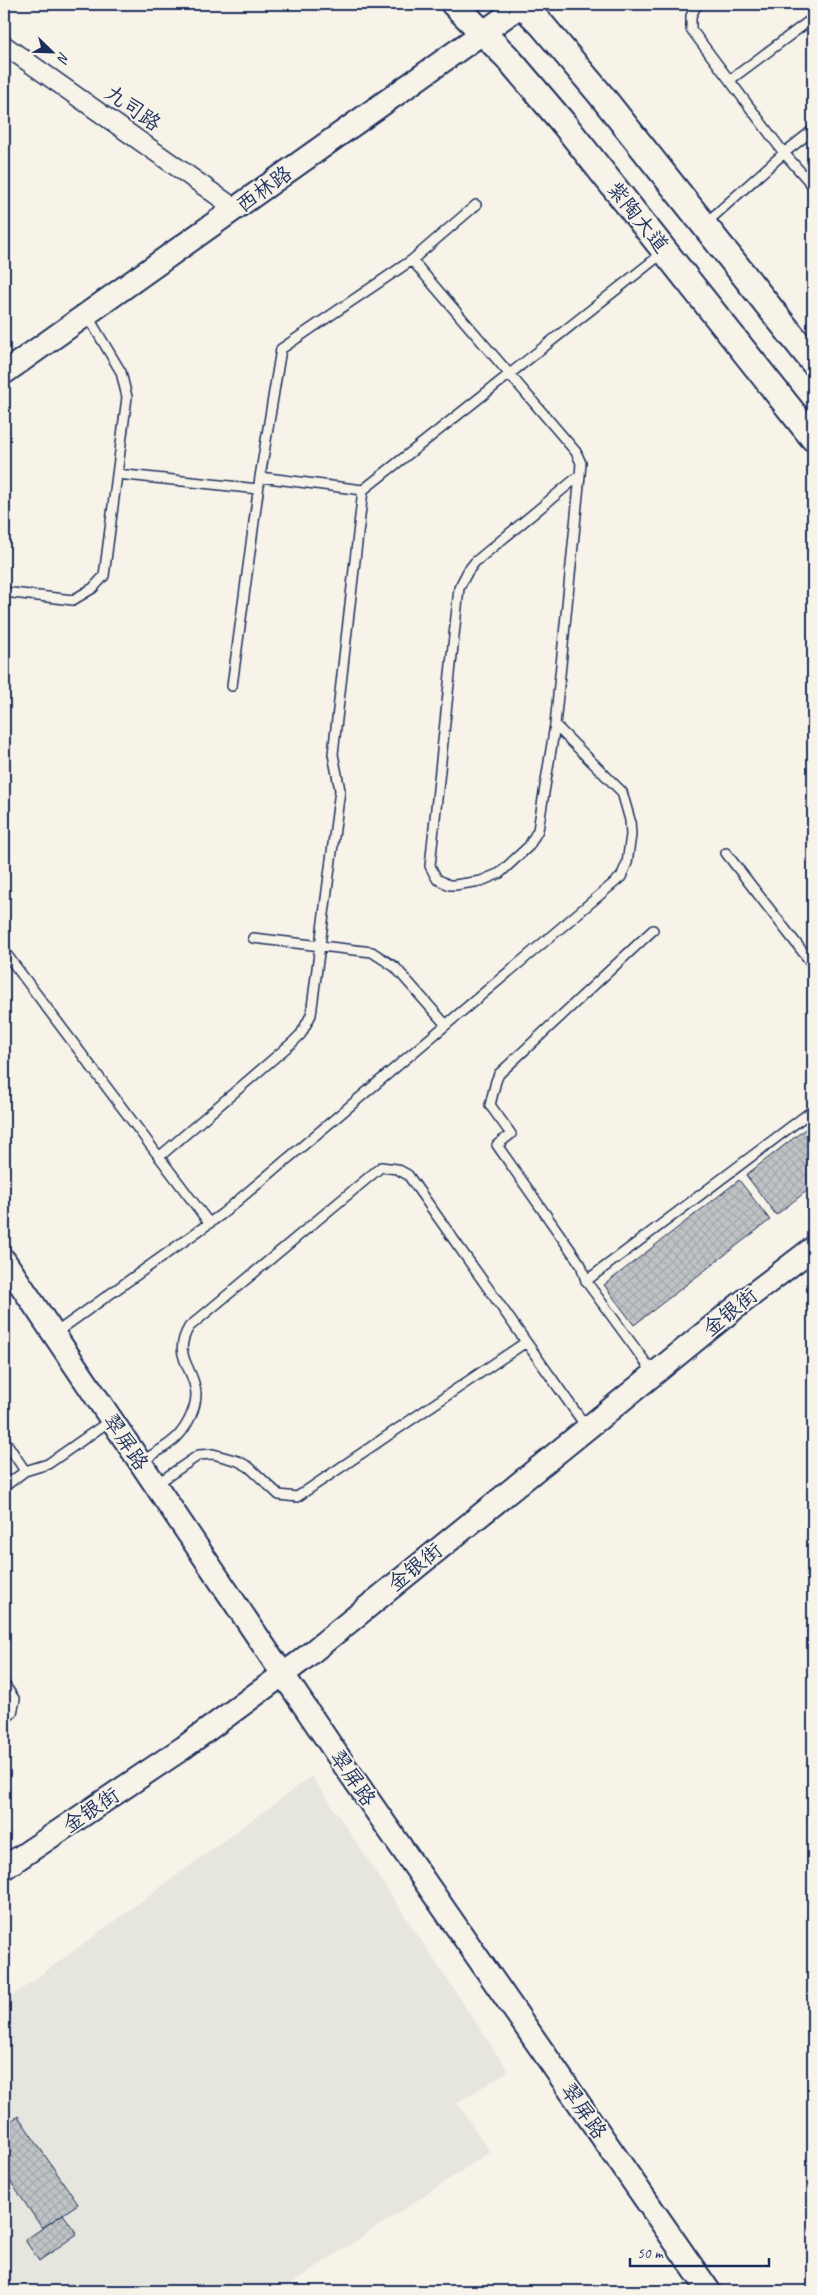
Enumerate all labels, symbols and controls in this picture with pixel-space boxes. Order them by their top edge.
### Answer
north arrow [28,28,78,78]
text: N [53,50,73,66]
street label: 九司路 [100,79,166,137]
street label: 西林路 [231,160,297,218]
street label: 紫陶大道 [601,176,675,258]
street label: 金银街 [697,1282,763,1342]
street label: 翠屏路 [98,1409,154,1475]
street label: 金银街 [382,1537,448,1597]
street label: 翠屏路 [324,1745,382,1811]
street label: 金银街 [58,1782,124,1838]
street label: 翠屏路 [555,2078,613,2144]
scale bar [630,2235,768,2267]
text: 50 m [637,2244,664,2263]

